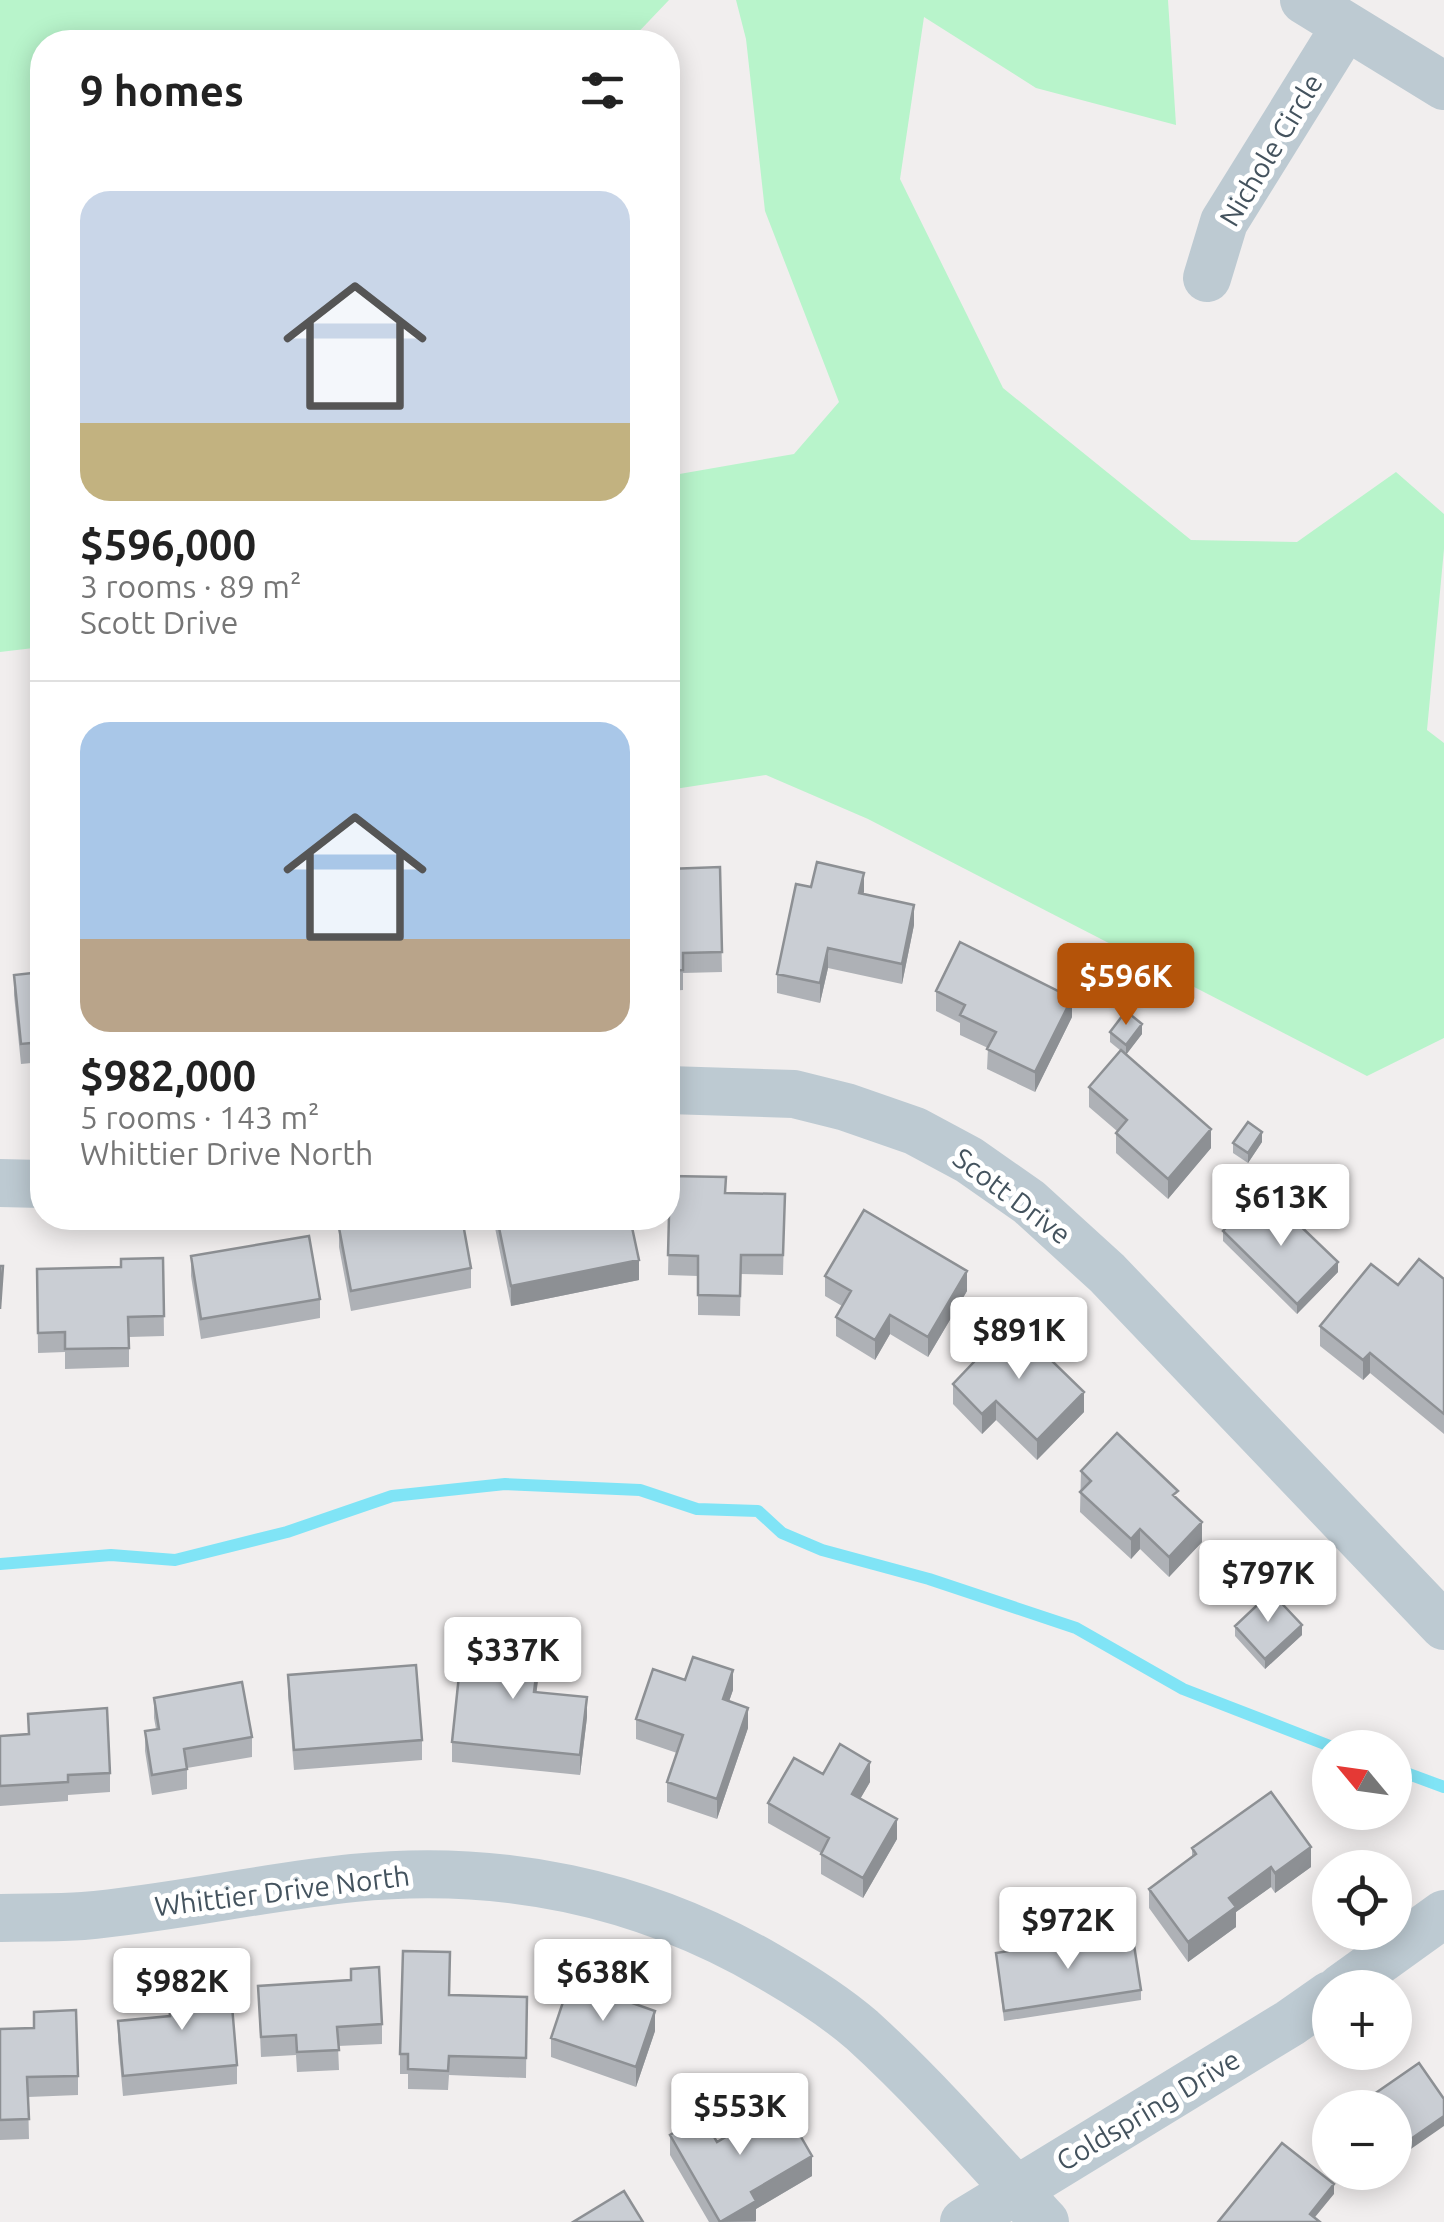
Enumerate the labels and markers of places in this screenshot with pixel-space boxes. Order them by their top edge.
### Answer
pin: $596K [1056,943,1196,1028]
pin: $613K [1211,1164,1351,1249]
pin: $891K [949,1297,1089,1382]
pin: $797K [1198,1540,1338,1625]
pin: $337K [443,1617,583,1702]
pin: $972K [998,1887,1138,1972]
pin: $638K [533,1939,673,2024]
pin: $982K [112,1948,252,2033]
pin: $553K [670,2073,810,2158]

